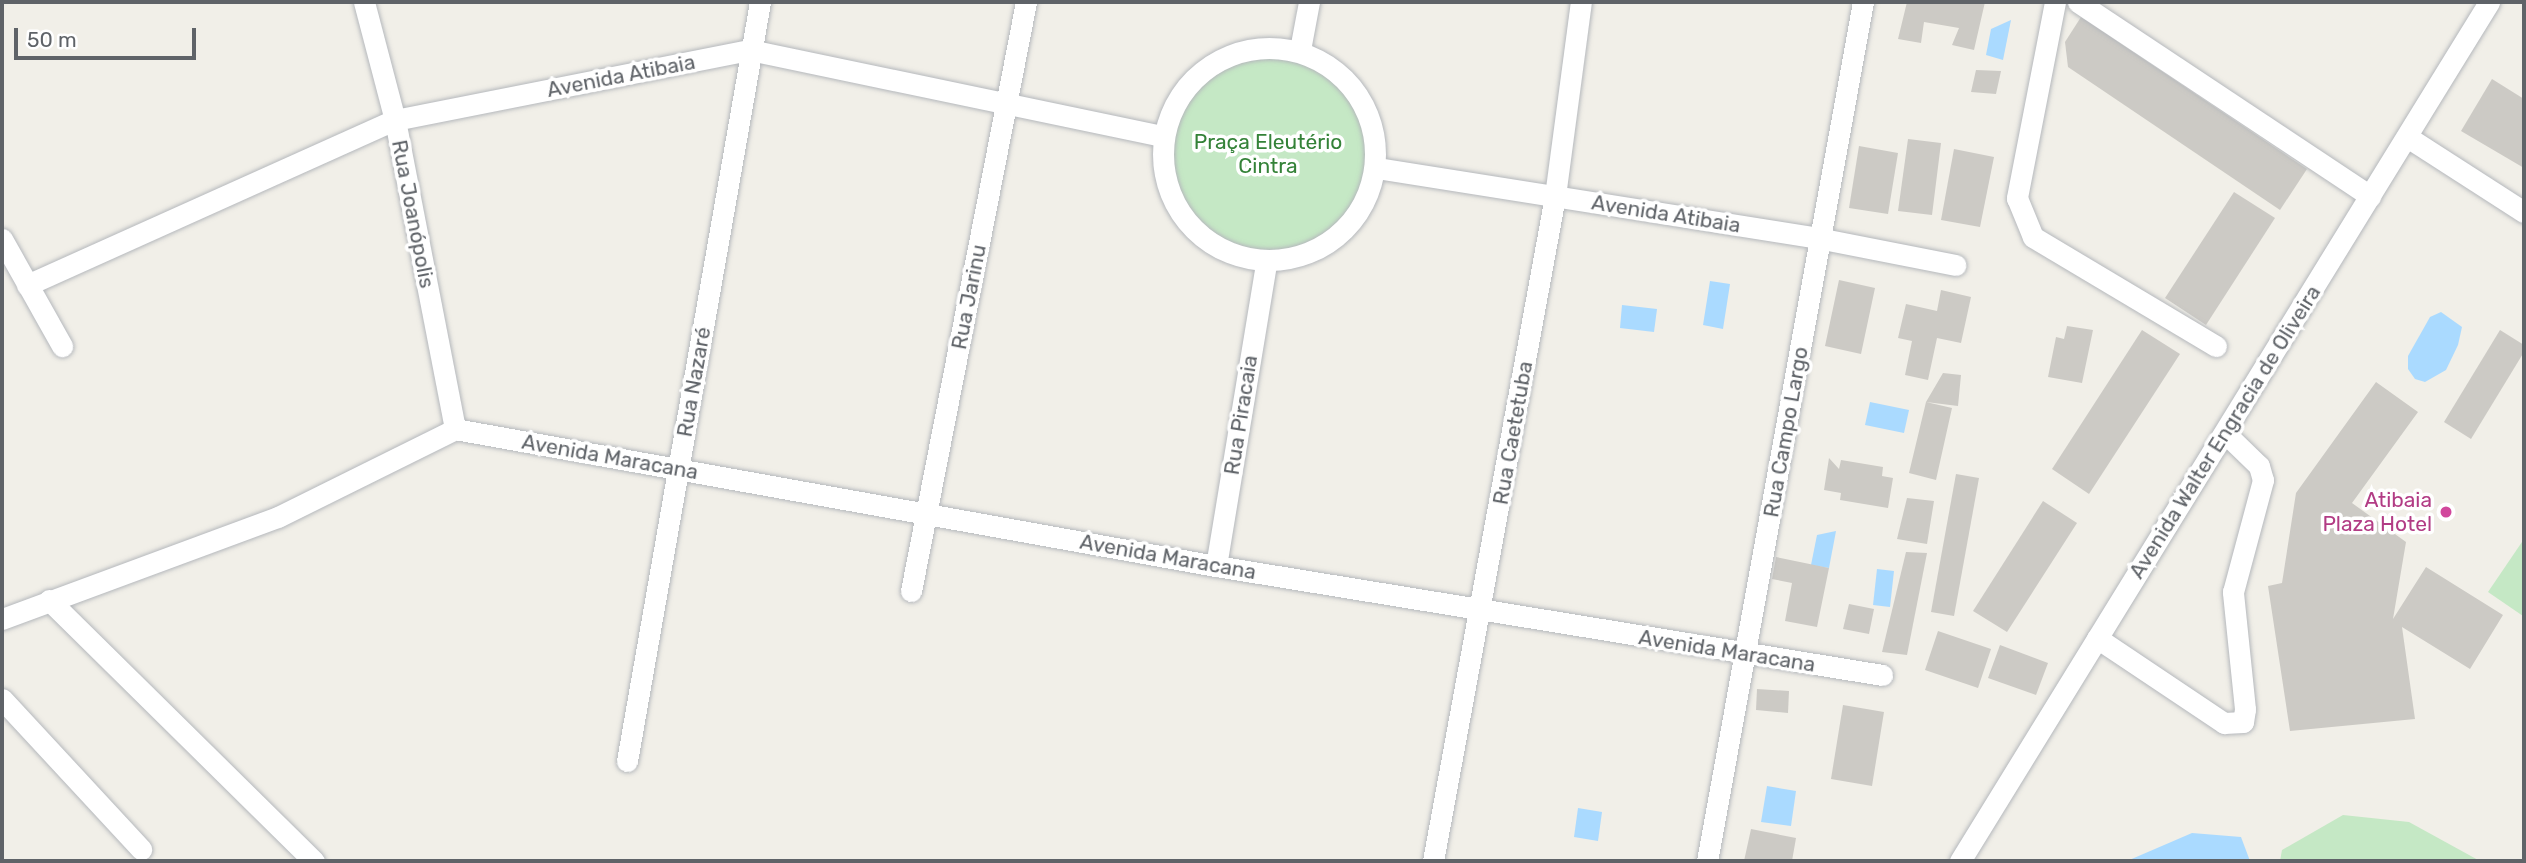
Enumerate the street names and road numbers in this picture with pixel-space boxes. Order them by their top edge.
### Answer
street label: Avenida Atibaia [544,49,698,103]
street label: Rua Joanópolis [386,138,440,290]
street label: Avenida Atibaia [1589,190,1743,238]
street label: Rua Jarinu [946,242,992,352]
street label: Avenida Walter Engracia de Oliveira [2124,280,2326,584]
street label: Rua Nazaré [672,325,716,439]
street label: Rua Campo Largo [1759,345,1813,519]
street label: Rua Piracaia [1219,353,1263,477]
street label: Rua Caetetuba [1488,359,1538,507]
street label: Avenida Maracana [520,429,700,485]
street label: Avenida Maracana [1078,529,1258,585]
street label: Avenida Maracana [1637,625,1817,677]

